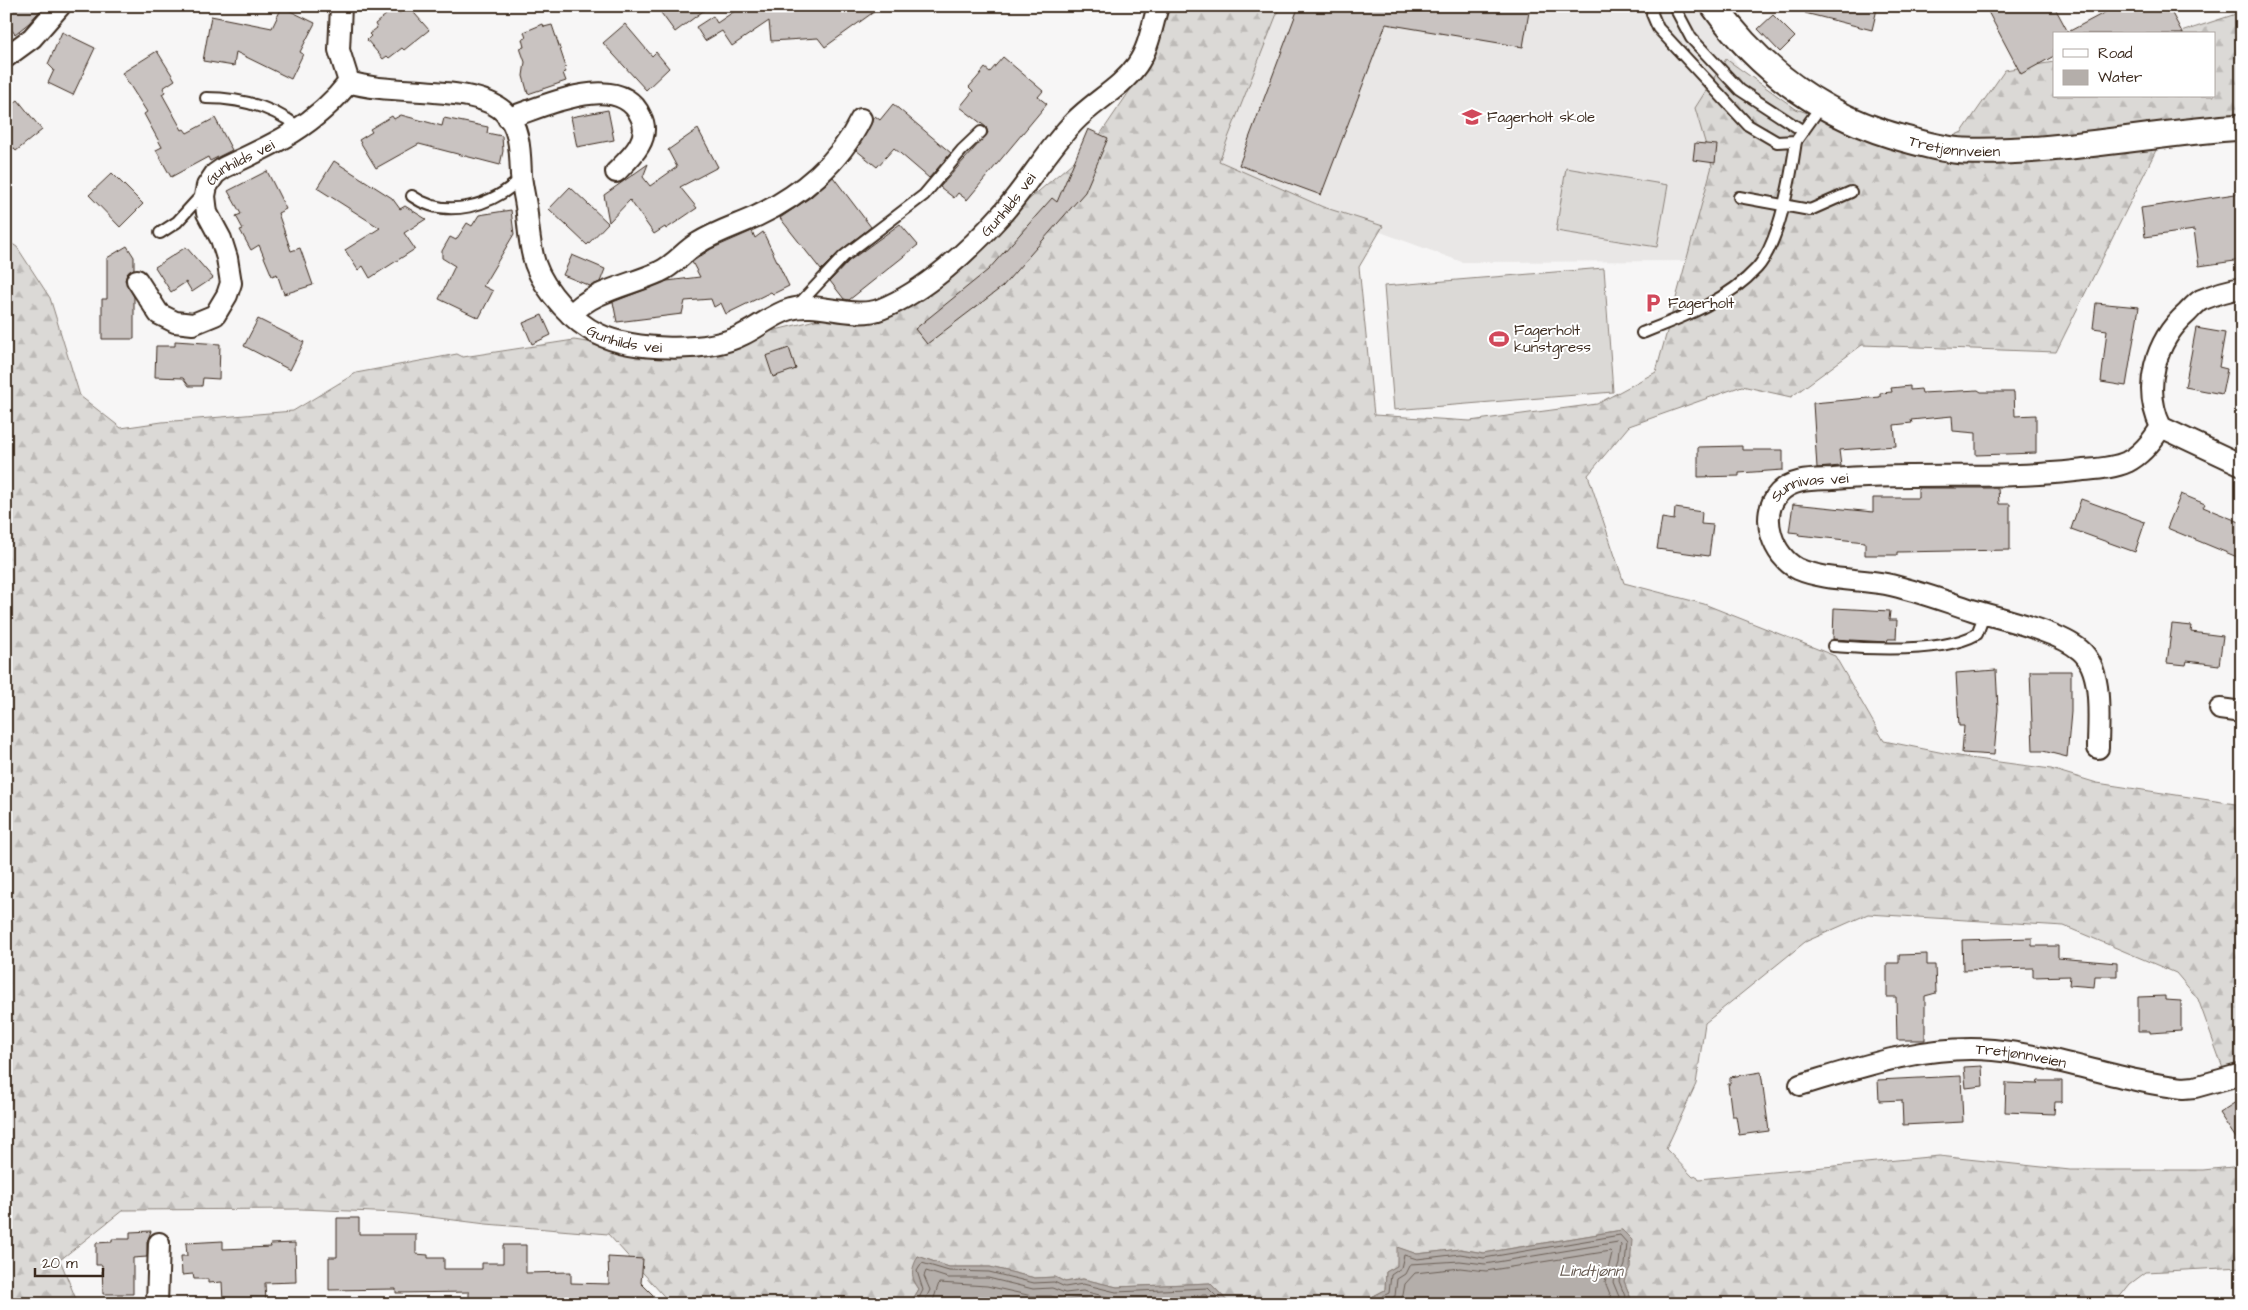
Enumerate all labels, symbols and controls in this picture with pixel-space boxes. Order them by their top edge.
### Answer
legend [2053,32,2216,98]
text: Road [2098,43,2133,64]
text: Water [2098,67,2142,88]
school or university icon: Fagerholt skole [1461,106,1483,128]
place label: Fagerholt skole [1487,107,1595,129]
street label: Tretjønnveien [1906,130,2001,162]
street label: Gunhilds vei [200,134,279,189]
street label: Gunhilds vei [976,168,1042,242]
parking icon: Fagerholt [1642,292,1664,314]
place label: Fagerholt [1668,293,1734,315]
street label: Gunhilds vei [583,320,663,358]
place label: Fagerholt kunstgress [1514,320,1592,359]
sports icon: Fagerholt kunstgress [1488,328,1510,350]
street label: Sunnivas vei [1766,468,1850,506]
street label: Tretjønnveien [1975,1039,2069,1074]
scale bar [35,1245,102,1277]
text: 20 m [42,1253,78,1274]
water label: Lindtjønn [1559,1260,1625,1282]

